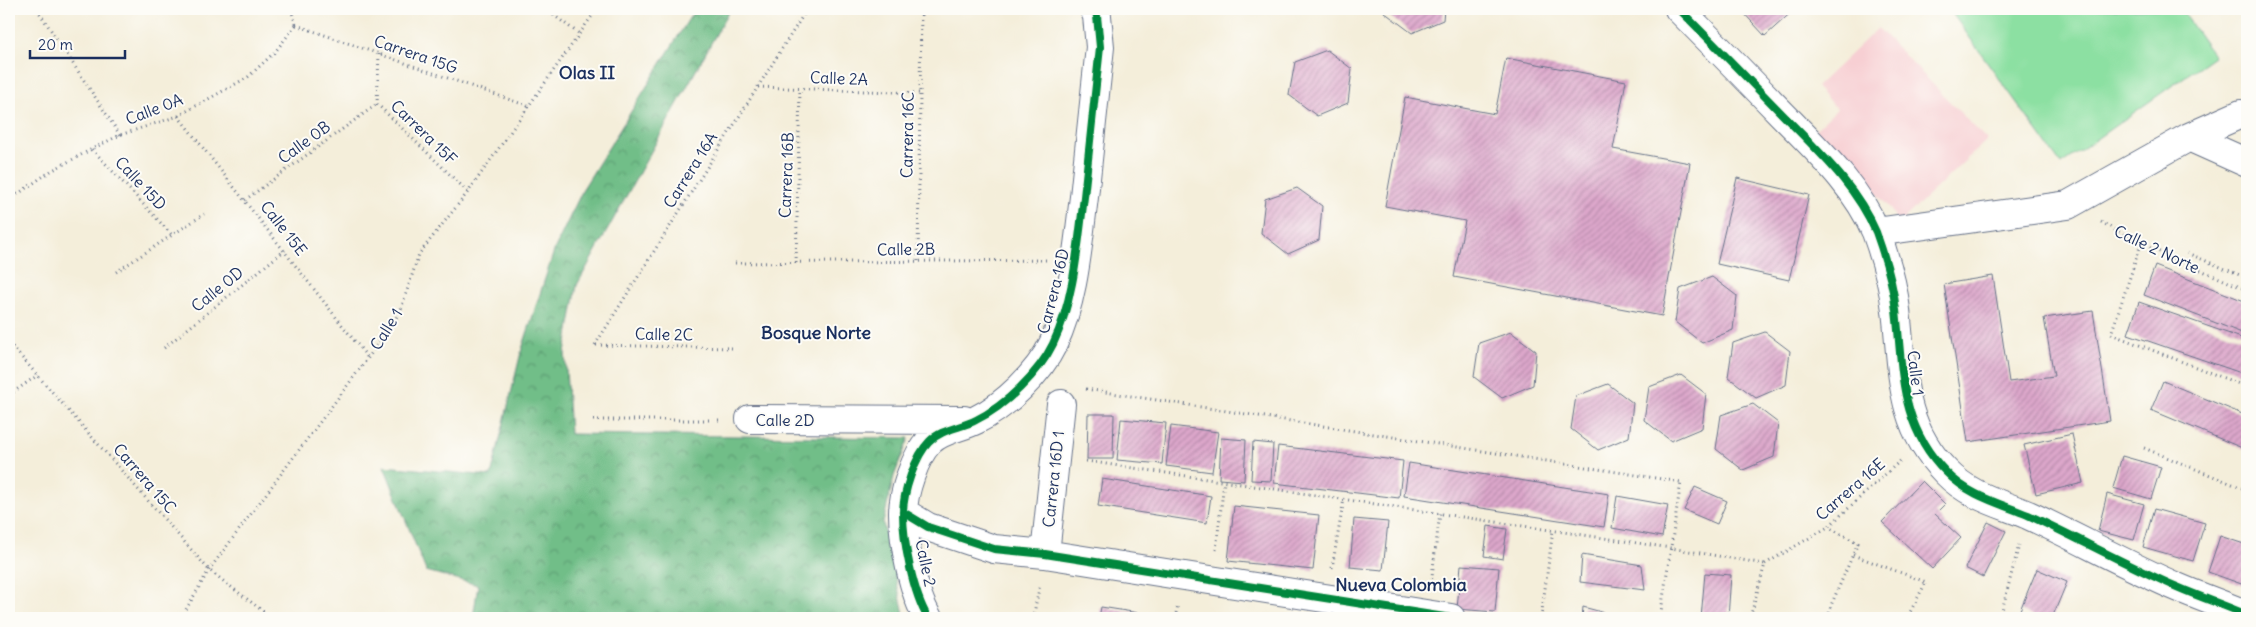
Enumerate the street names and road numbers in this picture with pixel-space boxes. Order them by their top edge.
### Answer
street label: Carrera 15G [372,30,460,78]
street label: Calle 2A [810,67,868,89]
street label: Calle 0A [122,89,186,129]
street label: Carrera 16C [896,92,918,178]
street label: Carrera 15F [387,95,461,169]
street label: Calle 0B [274,116,334,168]
street label: Carrera 16A [659,128,721,212]
street label: Carrera 16B [775,132,797,218]
street label: Calle 15D [111,152,171,214]
street label: Calle 15E [256,197,312,259]
street label: Calle 2 Norte [2111,220,2203,278]
street label: Calle 2B [877,238,935,260]
street label: Carrera 16D [1033,246,1073,336]
street label: Calle 0D [187,262,247,316]
street label: Calle 1 [365,304,407,354]
street label: Calle 2C [635,323,693,345]
street label: Calle 1 [1903,349,1929,397]
street label: Calle 2D [755,410,815,430]
street label: Carrera 16D 1 [1038,430,1068,528]
street label: Carrera 15C [109,439,181,517]
street label: Carrera 16E [1811,454,1889,524]
street label: Calle 2 [911,537,941,589]

